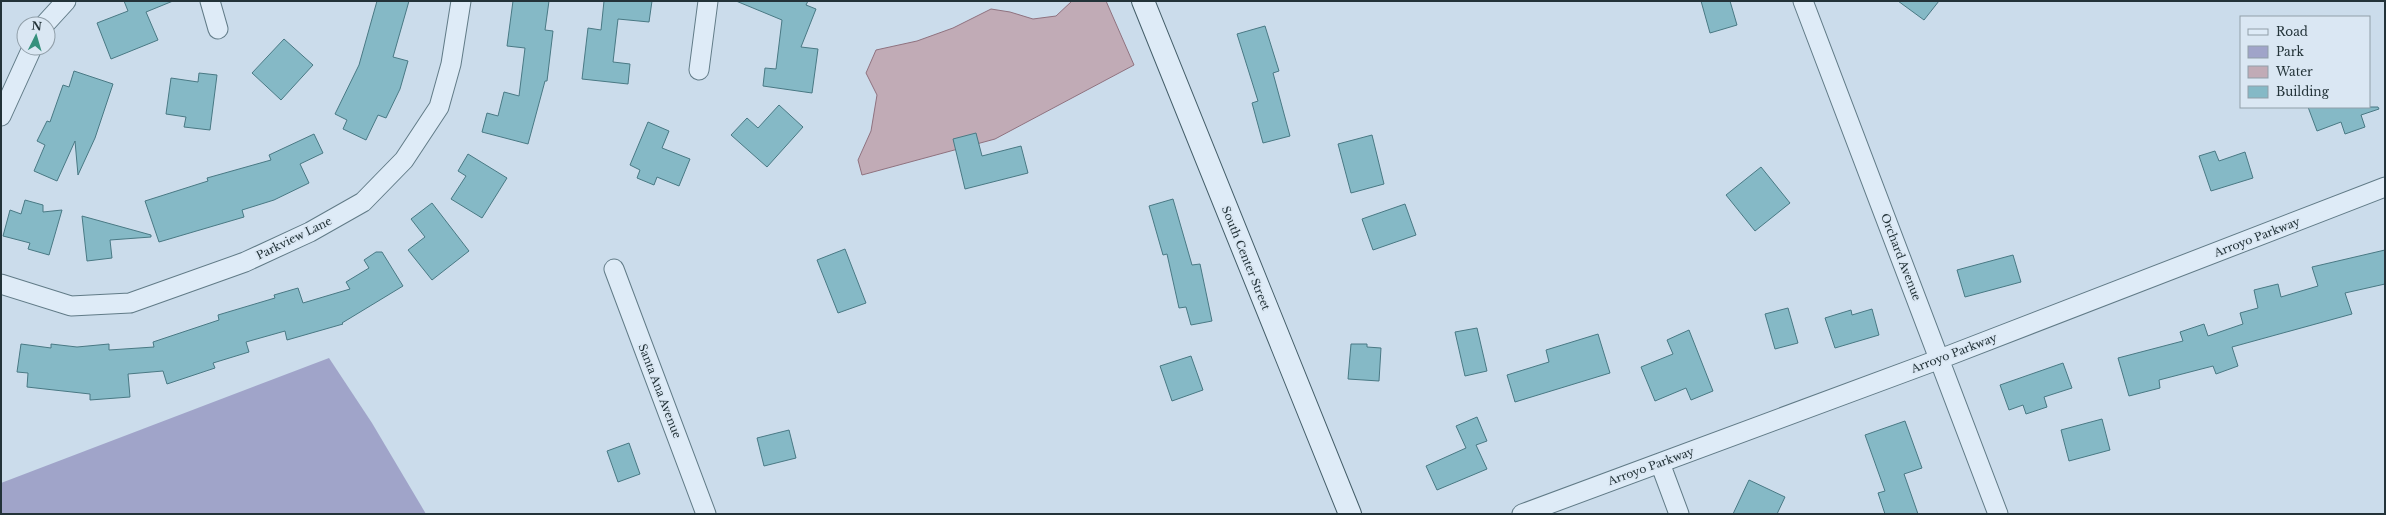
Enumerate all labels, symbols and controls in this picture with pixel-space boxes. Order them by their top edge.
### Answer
north arrow [16,16,56,56]
legend [2240,16,2370,108]
text: N [31,19,43,34]
text: Road [2276,24,2308,39]
text: Park [2276,44,2304,59]
text: Water [2275,64,2313,79]
text: Building [2276,84,2330,99]
street label: South Center Street [1219,204,1274,313]
street label: Orchard Avenue [1878,211,1924,303]
street label: Parkview Lane [254,214,334,262]
street label: Arroyo Parkway [2211,214,2302,260]
street label: Arroyo Parkway [1908,330,1999,376]
street label: Santa Ana Avenue [635,342,685,440]
street label: Arroyo Parkway [1605,444,1696,488]

